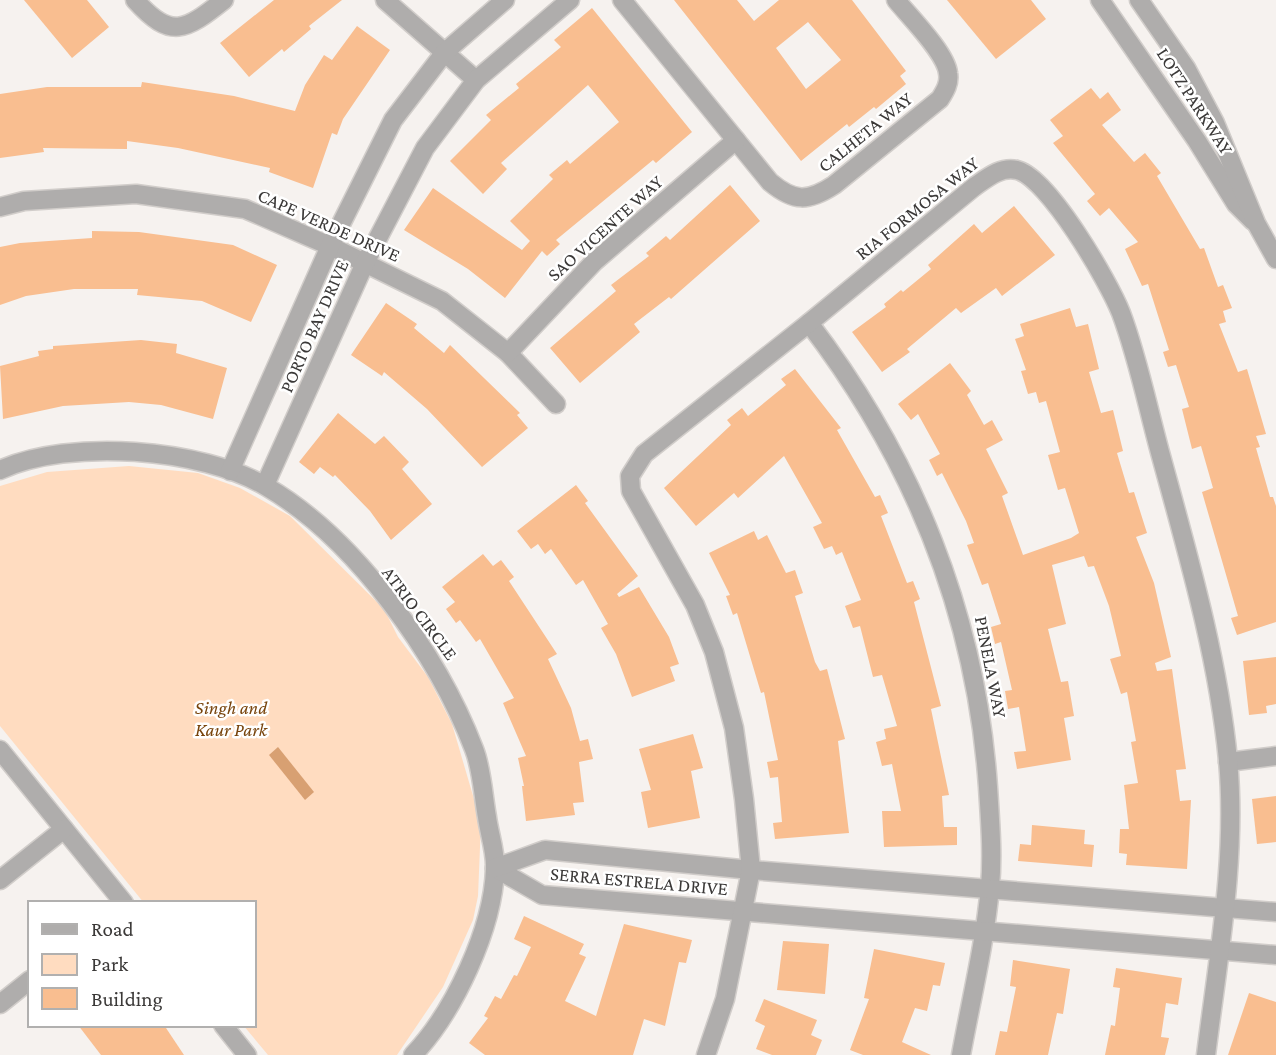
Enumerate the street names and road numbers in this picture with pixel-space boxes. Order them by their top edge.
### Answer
street label: LOTZ PARKWAY [1153,44,1238,159]
street label: CALHETA WAY [814,87,917,176]
street label: RIA FORMOSA WAY [851,151,983,264]
street label: SAO VICENTE WAY [543,170,668,285]
street label: CAPE VERDE DRIVE [255,184,403,266]
street label: PORTO BAY DRIVE [275,256,353,396]
street label: ATRIO CIRCLE [378,562,462,664]
street label: PENELA WAY [971,614,1011,721]
street label: SERRA ESTRELA DRIVE [549,863,729,899]

